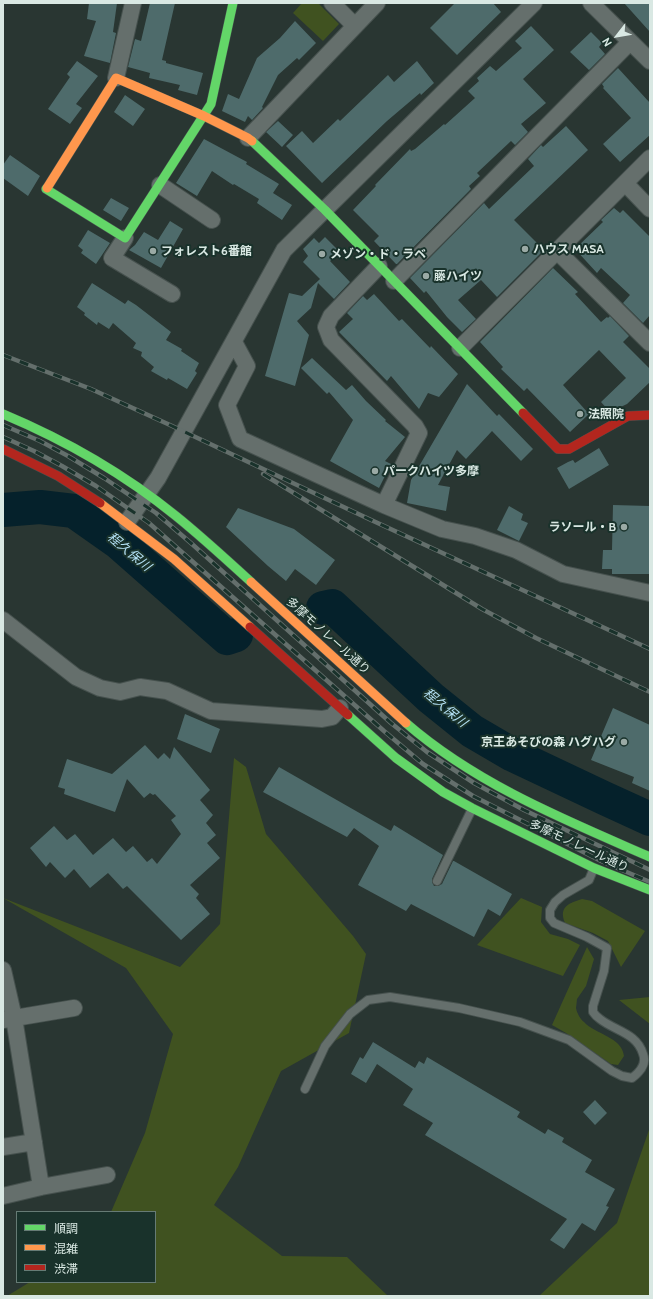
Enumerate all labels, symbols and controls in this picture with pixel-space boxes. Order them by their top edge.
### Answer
north arrow [597,16,637,56]
text: N [599,35,615,49]
place label: ハウス MASA [533,242,604,256]
place label: フォレスト6番館 [161,244,252,258]
marker: ハウス MASA [520,244,530,254]
marker: フォレスト6番館 [148,246,158,256]
place label: メゾン・ド・ラベ [330,247,426,261]
marker: メゾン・ド・ラベ [317,249,327,259]
place label: 藤ハイツ [434,269,482,283]
marker: 藤ハイツ [421,271,431,281]
place label: 法照院 [588,407,624,421]
marker: 法照院 [575,409,585,419]
place label: パークハイツ多摩 [383,464,479,478]
marker: パークハイツ多摩 [370,466,380,476]
place label: ラソール・B [548,520,616,534]
marker: ラソール・B [619,522,629,532]
water label: 程久保川 [104,529,154,575]
street label: 多摩モノレール通り [283,595,373,677]
water label: 程久保川 [420,685,470,731]
place label: 京王あそびの森 ハグハグ [481,735,616,749]
marker: 京王あそびの森 ハグハグ [619,737,629,747]
street label: 多摩モノレール通り [527,817,631,875]
legend [16,1211,156,1283]
text: 順調 [54,1221,78,1236]
text: 混雑 [54,1241,78,1256]
text: 渋滞 [54,1261,78,1276]

